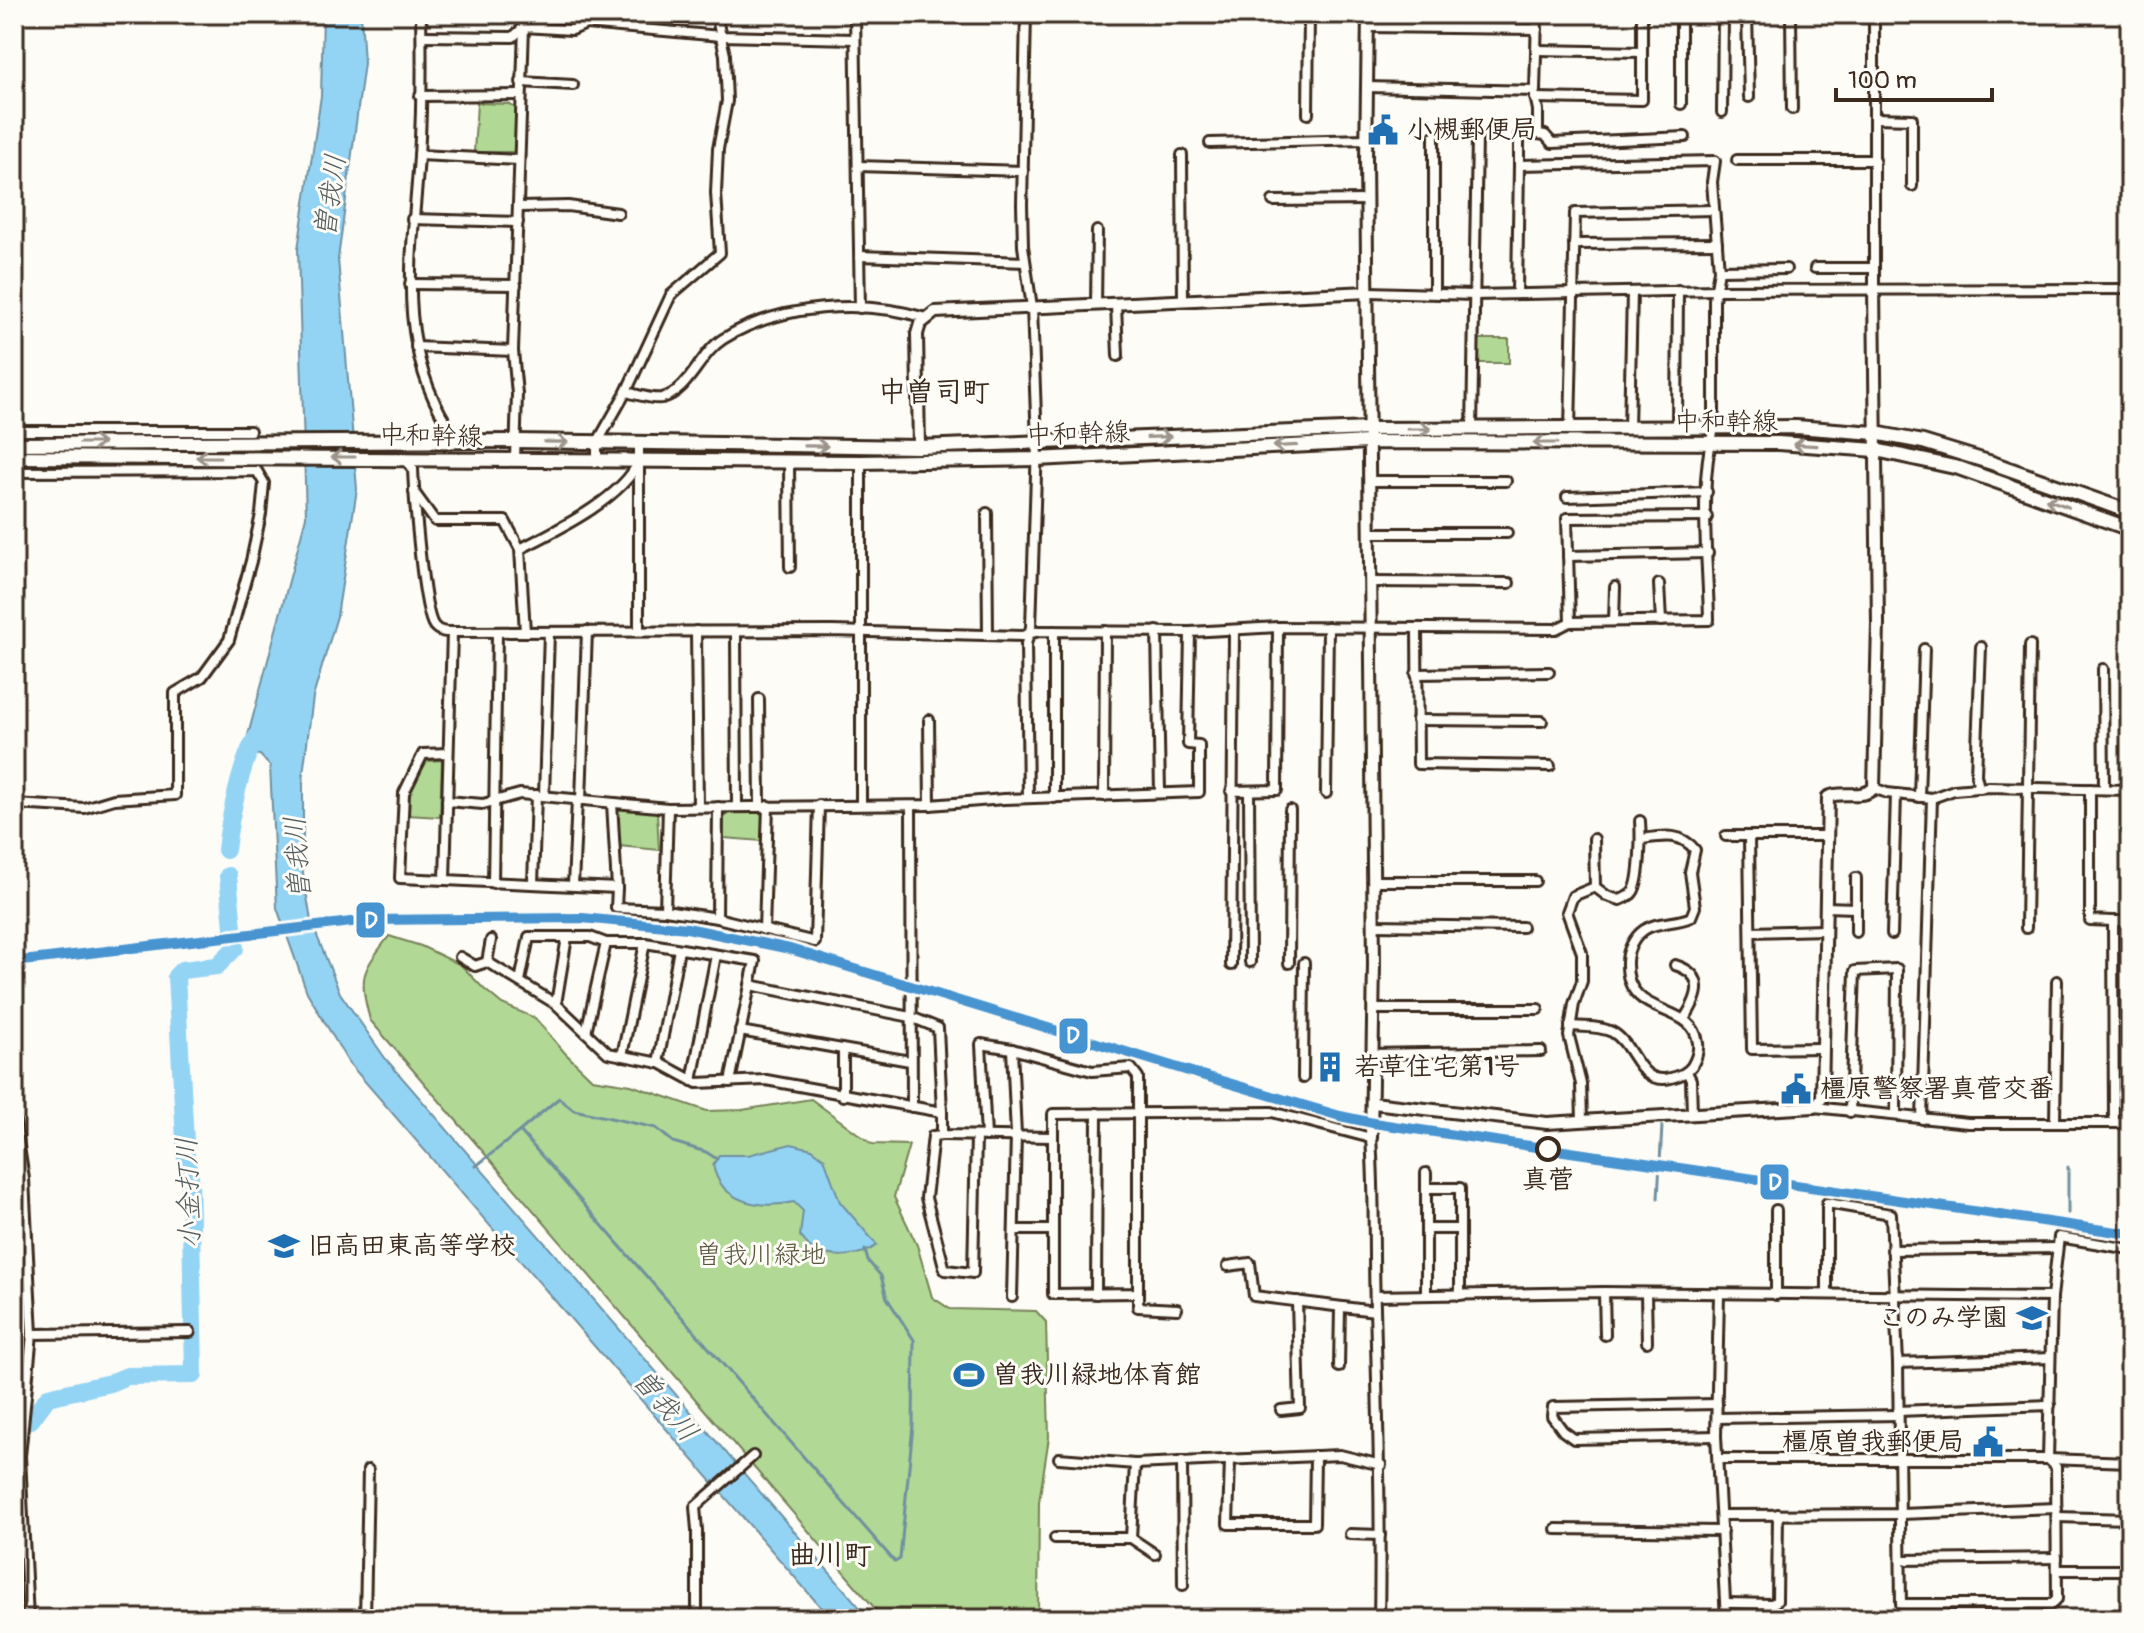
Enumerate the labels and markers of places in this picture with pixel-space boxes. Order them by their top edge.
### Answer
public building icon: 小槻郵便局 [1366,113,1400,147]
place label: 小槻郵便局 [1407,114,1537,146]
building icon: 若草住宅第1号 [1313,1050,1347,1084]
place label: 若草住宅第1号 [1354,1051,1520,1083]
public building icon: 橿原警察署真菅交番 [1779,1072,1813,1106]
place label: 橿原警察署真菅交番 [1820,1073,2054,1105]
marker: 真菅 [1536,1137,1560,1161]
place label: 真菅 [1522,1164,1574,1196]
school or university icon: 旧高田東高等学校 [267,1229,301,1263]
place label: 旧高田東高等学校 [308,1230,516,1262]
school or university icon: このみ学園 [2015,1301,2049,1335]
place label: このみ学園 [1878,1302,2008,1334]
sports icon: 曽我川緑地体育館 [952,1358,986,1392]
place label: 曽我川緑地体育館 [993,1359,1201,1391]
public building icon: 橿原曽我郵便局 [1971,1425,2005,1459]
place label: 橿原曽我郵便局 [1782,1426,1964,1458]

